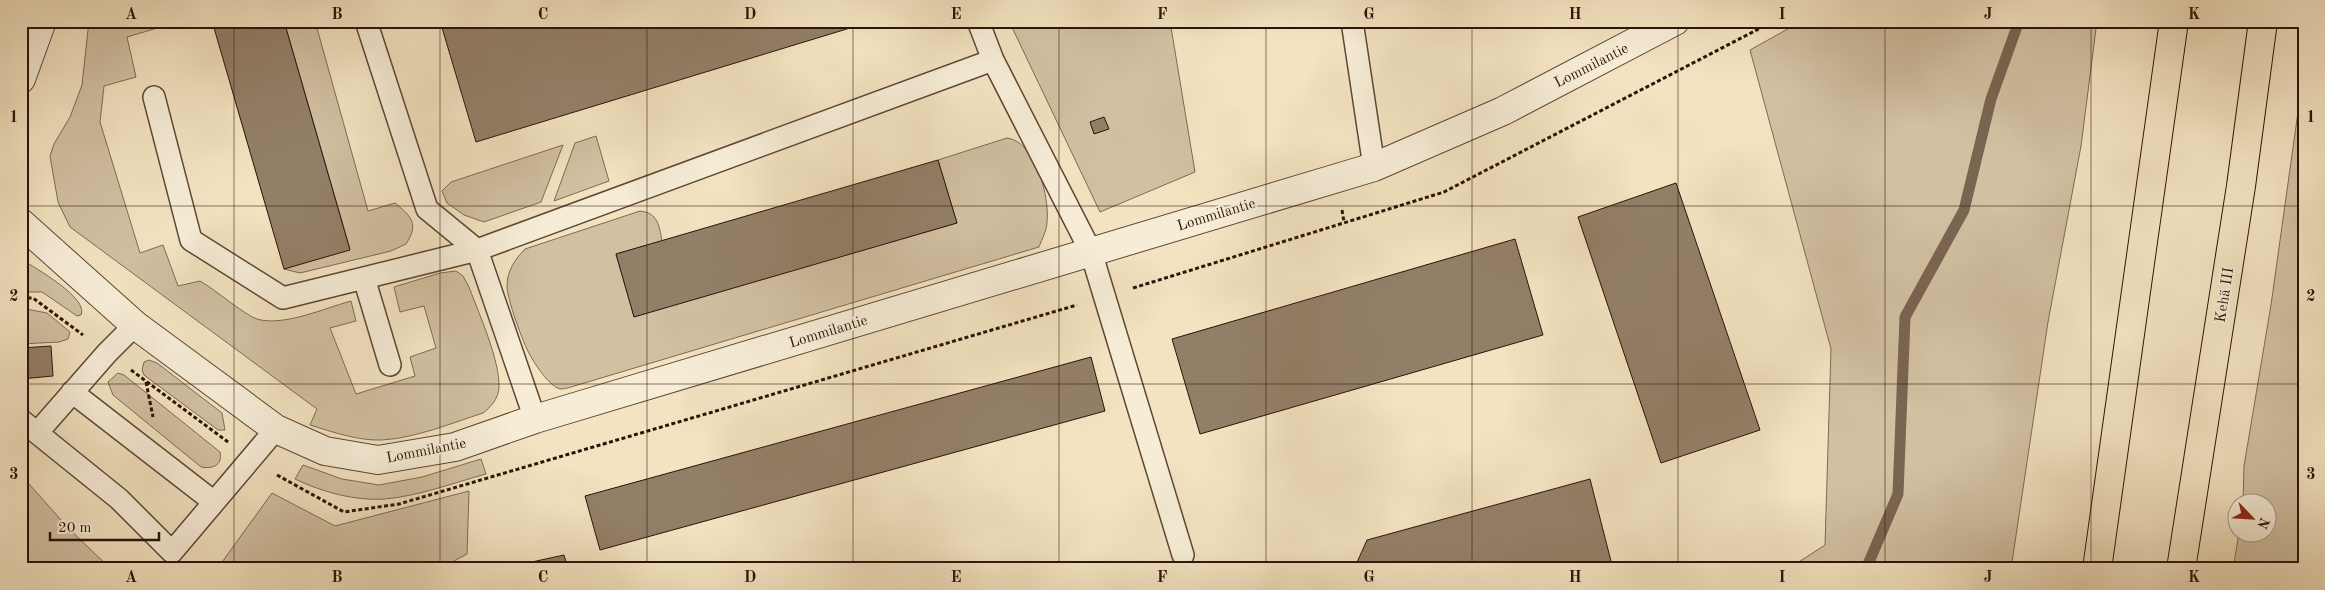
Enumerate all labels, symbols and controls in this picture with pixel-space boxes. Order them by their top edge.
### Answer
text: A [125,7,137,23]
text: B [331,7,343,23]
text: C [538,7,548,23]
text: D [744,7,756,23]
text: E [950,7,962,23]
text: F [1157,7,1168,23]
text: G [1363,7,1375,23]
text: H [1568,7,1582,23]
text: I [1778,7,1786,23]
text: J [1984,7,1993,23]
text: K [2188,7,2200,23]
street label: Lommilantie [1552,41,1631,91]
text: 1 [9,110,19,126]
text: 1 [2306,110,2316,126]
street label: Lommilantie [1175,196,1258,234]
street label: Kehä III [2214,266,2237,324]
text: 2 [9,289,19,305]
text: 2 [2306,289,2316,305]
street label: Lommilantie [787,313,870,351]
street label: Lommilantie [385,436,468,467]
text: 3 [9,467,19,483]
text: 3 [2306,467,2316,483]
north arrow [2228,492,2278,542]
scale bar [50,510,159,542]
text: N [2254,515,2271,531]
text: 20 m [58,521,92,536]
text: A [125,570,137,586]
text: B [331,570,343,586]
text: C [538,570,548,586]
text: D [744,570,756,586]
text: E [950,570,962,586]
text: F [1157,570,1168,586]
text: G [1363,570,1375,586]
text: H [1568,570,1582,586]
text: I [1778,570,1786,586]
text: J [1984,570,1993,586]
text: K [2188,570,2200,586]

